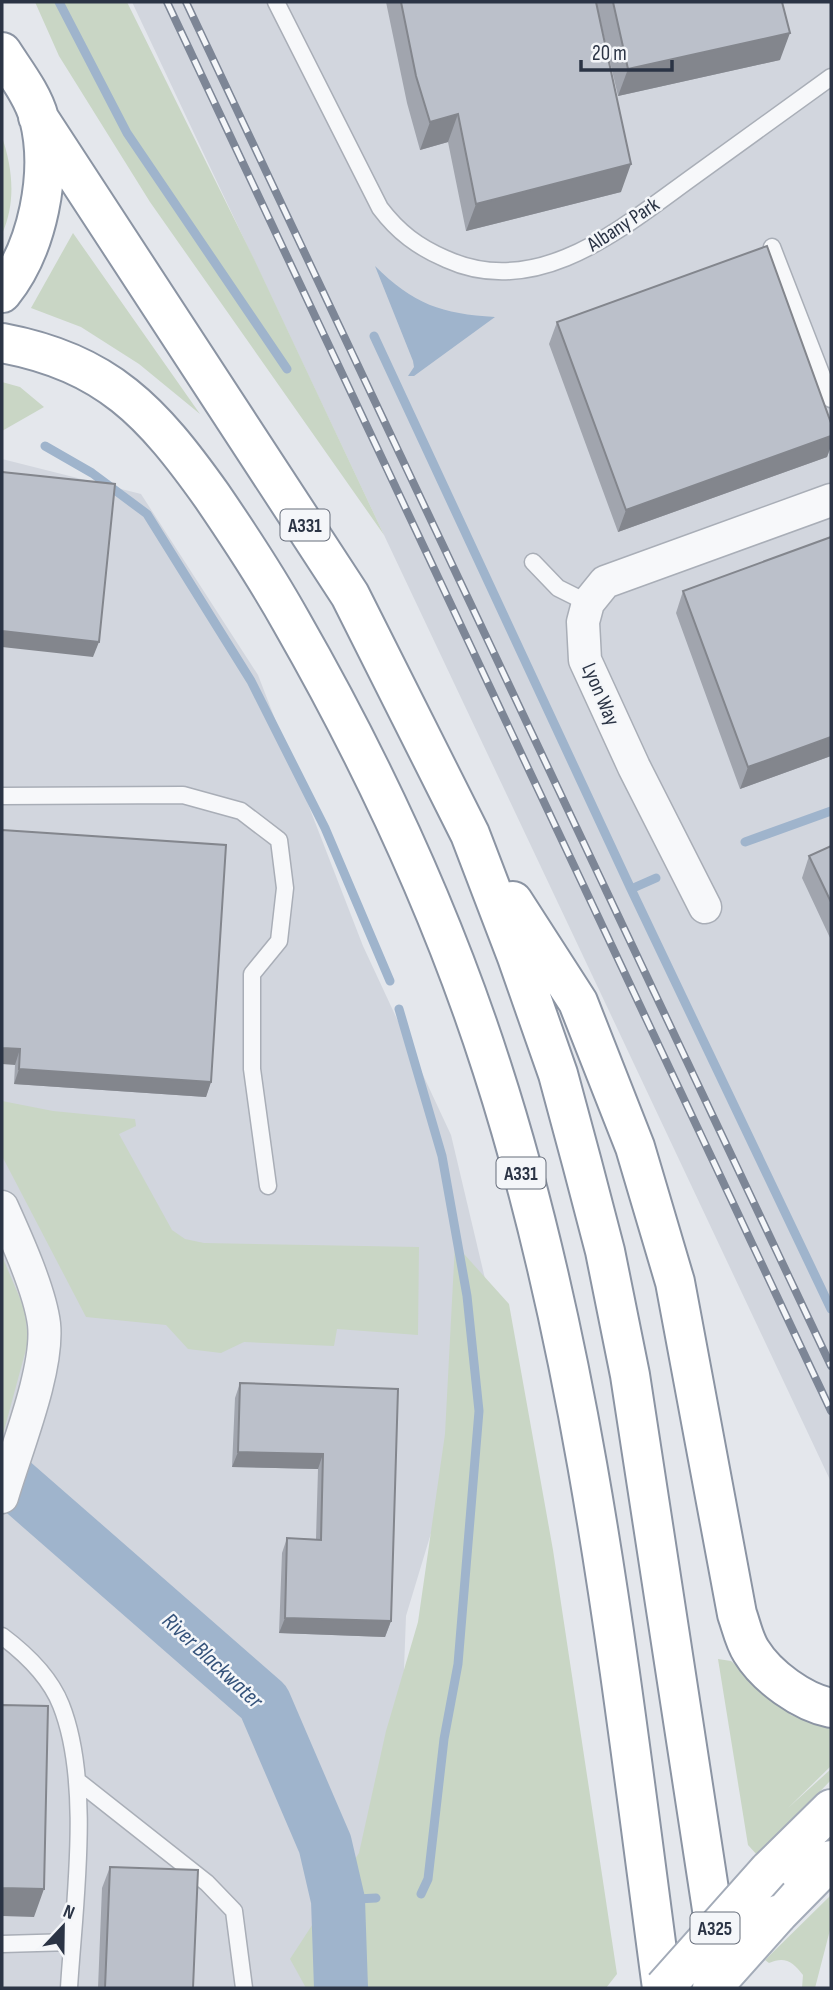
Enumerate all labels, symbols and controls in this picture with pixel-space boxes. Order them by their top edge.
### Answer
scale bar [581,28,672,72]
text: 20 m [592,41,627,66]
street label: Albany Park [582,192,664,258]
road number: A331 [280,510,330,540]
street label: Lyon Way [576,659,625,729]
road number: A331 [496,1158,546,1189]
water label: River Blackwater [156,1607,270,1715]
north arrow [28,1892,98,1962]
text: N [60,1900,78,1925]
road number: A325 [690,1912,740,1944]

